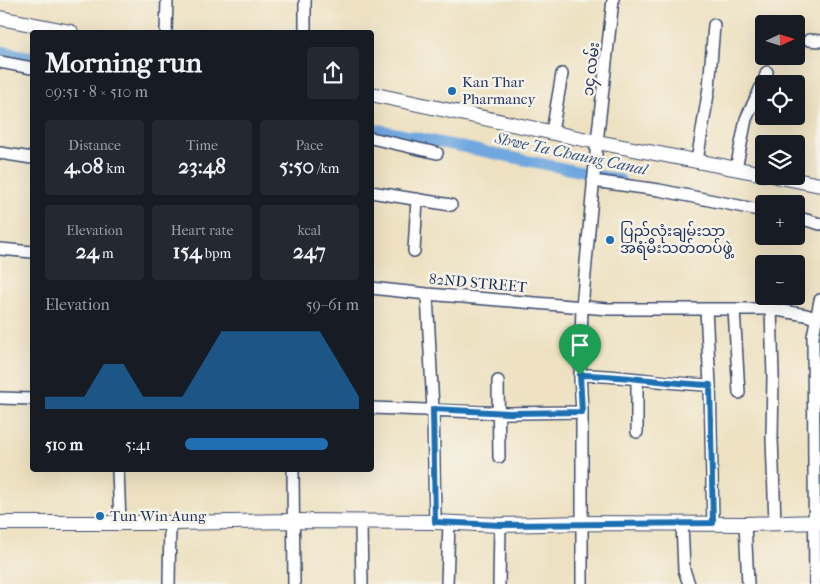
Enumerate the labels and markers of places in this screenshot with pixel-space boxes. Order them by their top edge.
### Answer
place label: Kan Thar Pharmancy [462,73,536,108]
marker: Kan Thar Pharmancy [446,85,458,97]
place label: ပြည်လုံးချမ်းသာ အရံမီးသတ်တပ်ဖွဲ့ [620,221,734,260]
marker: ပြည်လုံးချမ်းသာ အရံမီးသတ်တပ်ဖွဲ့ [604,234,616,246]
pin [559,324,601,375]
place label: Tun Win Aung [110,507,207,525]
marker: Tun Win Aung [94,510,106,522]

